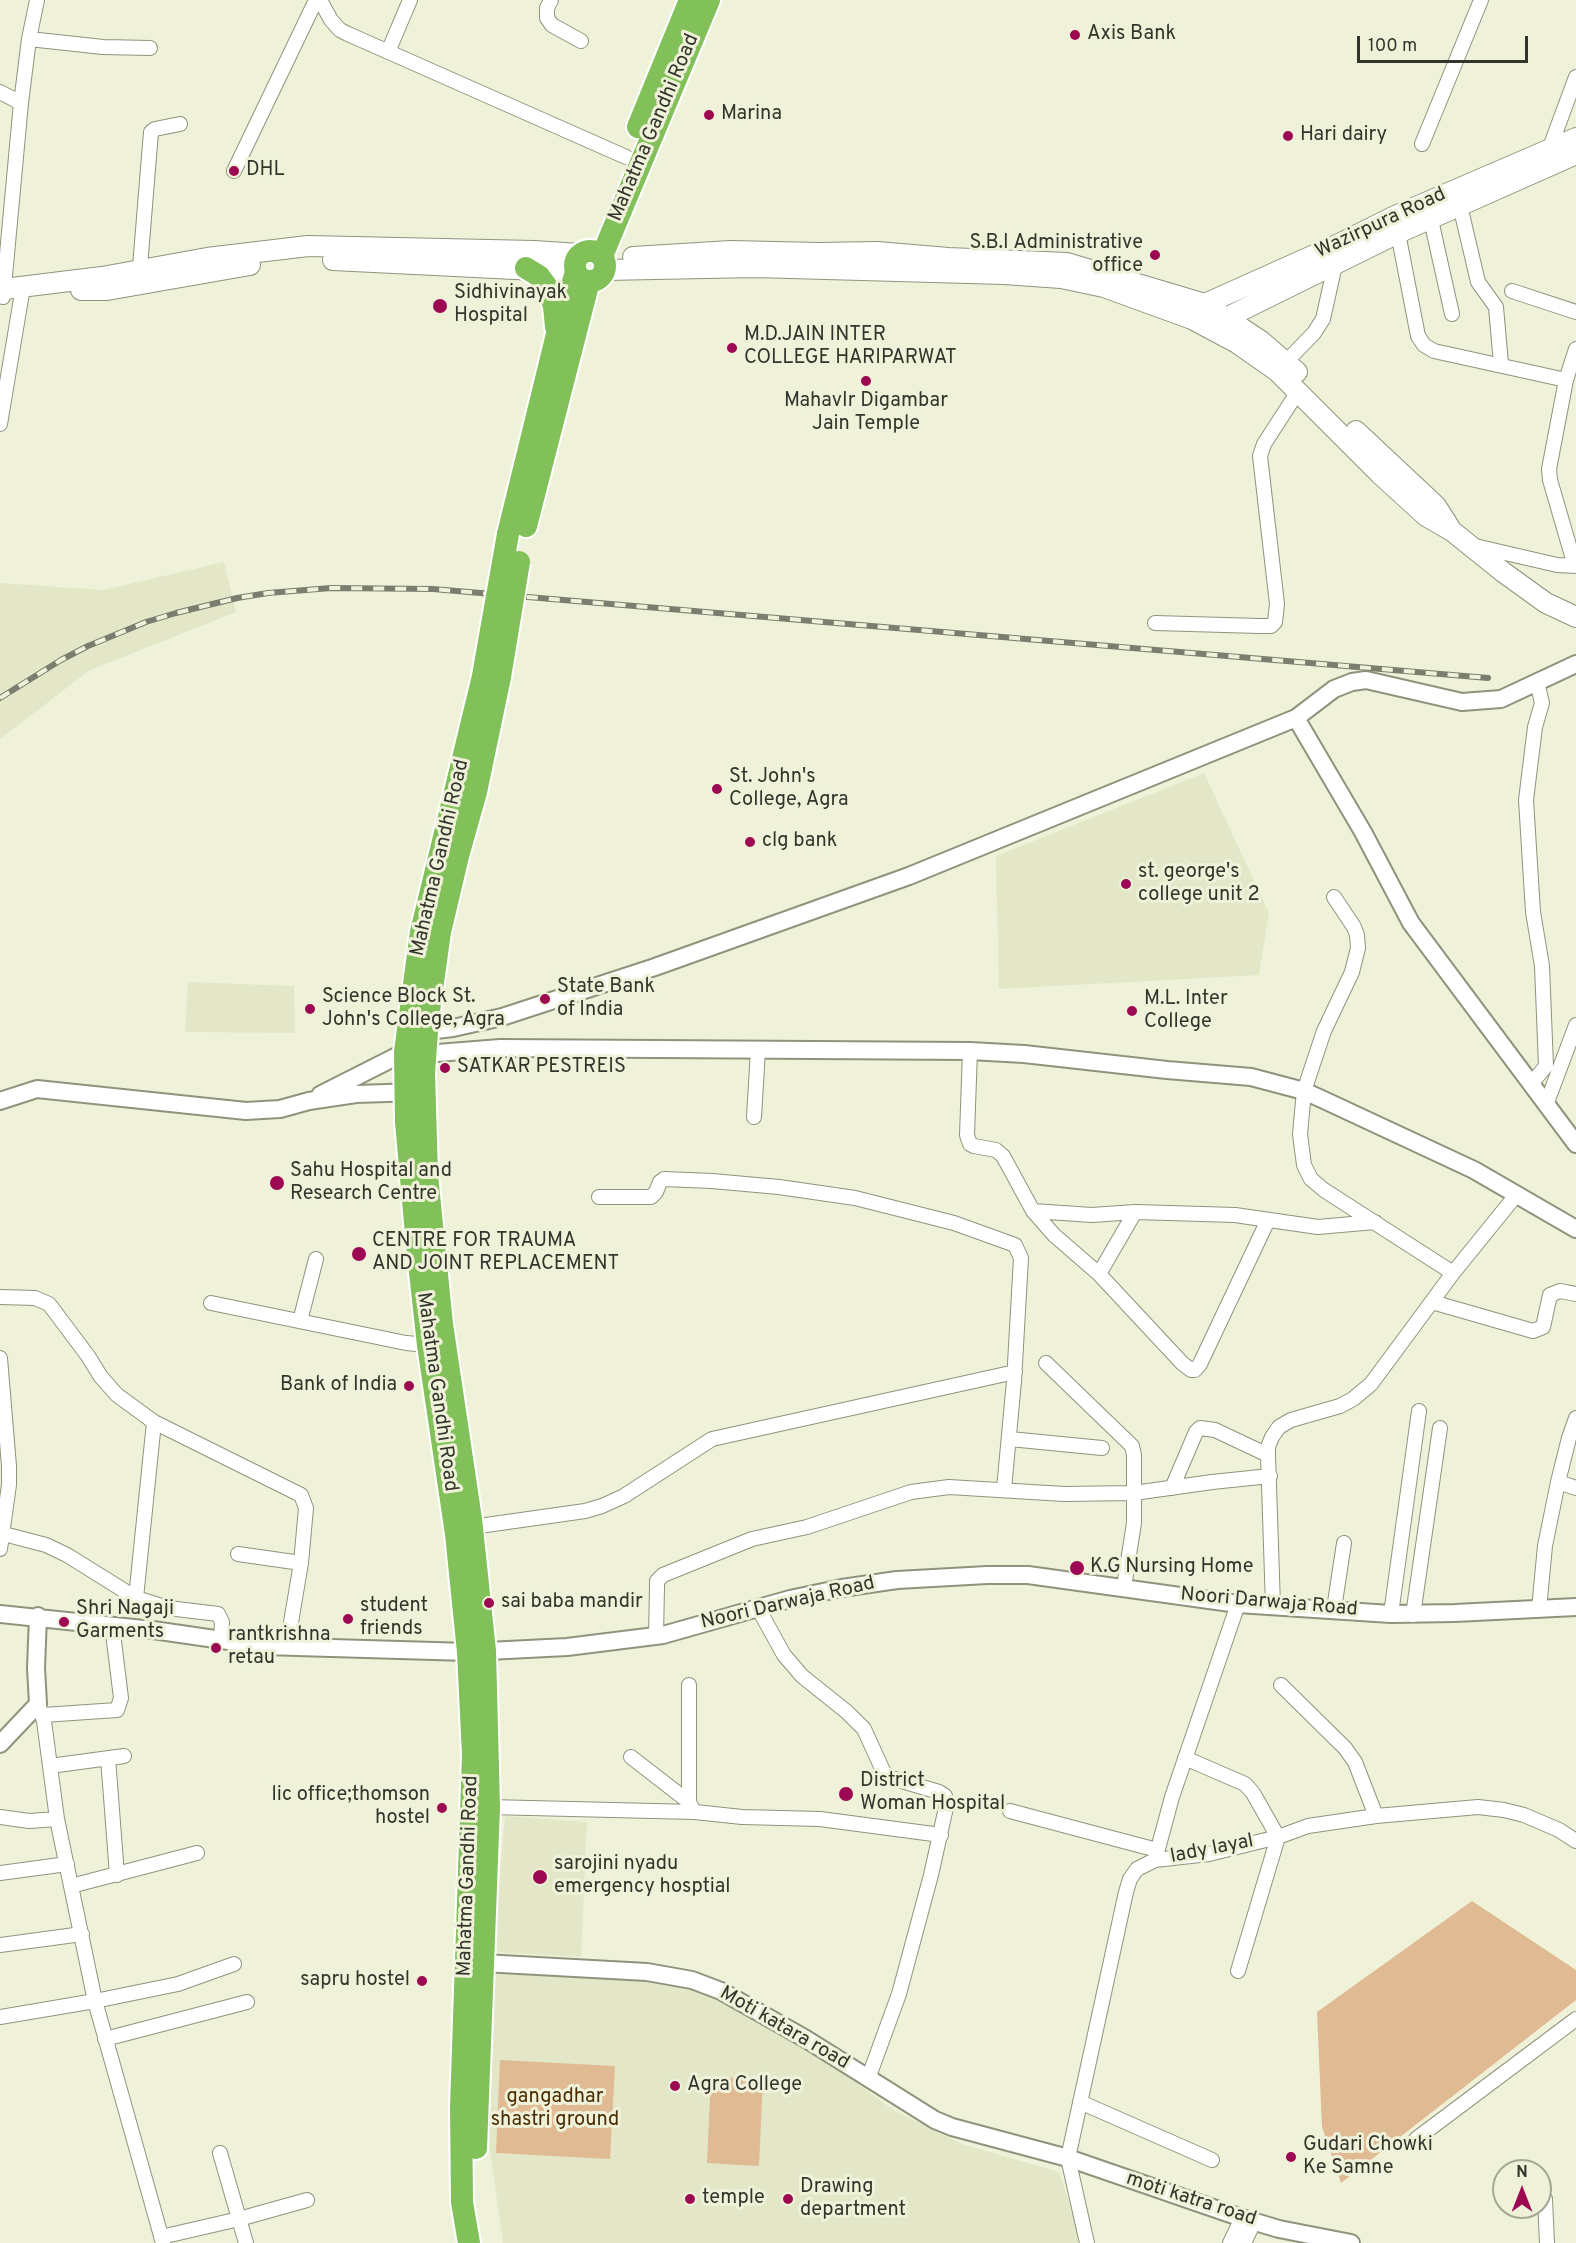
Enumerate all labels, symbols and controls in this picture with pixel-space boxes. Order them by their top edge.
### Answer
place label: Axis Bank [1087,23,1176,47]
scale bar [1360,24,1531,62]
marker: Axis Bank [1068,28,1082,42]
street label: Mahatma Gandhi Road [605,31,705,225]
text: 100 m [1368,35,1417,58]
place label: Marina [721,103,782,127]
marker: Marina [702,108,716,122]
place label: Hari dairy [1300,124,1387,148]
marker: Hari dairy [1281,129,1295,143]
place label: DHL [246,159,285,183]
marker: DHL [227,164,241,178]
street label: Wazirpura Road [1312,183,1450,265]
place label: S.B.I Administrative office [969,232,1143,279]
marker: S.B.I Administrative office [1148,248,1162,262]
place label: Sidhivinayak Hospital [454,282,567,329]
marker: Sidhivinayak Hospital [431,297,449,315]
place label: M.D.JAIN INTER COLLEGE HARIPARWAT [744,324,957,371]
marker: M.D.JAIN INTER COLLEGE HARIPARWAT [725,341,739,355]
marker: MahavIr Digambar Jain Temple [859,374,873,388]
place label: MahavIr Digambar Jain Temple [784,390,948,437]
street label: Mahatma Gandhi Road [407,757,475,959]
place label: St. John's College, Agra [729,766,849,813]
marker: St. John's College, Agra [710,782,724,796]
place label: clg bank [762,830,837,854]
marker: clg bank [743,835,757,849]
place label: st. george's college unit 2 [1138,861,1260,908]
marker: st. george's college unit 2 [1119,877,1133,891]
place label: State Bank of India [557,976,655,1023]
place label: Science Block St. John's College, Agra [322,986,505,1033]
place label: M.L. Inter College [1144,988,1228,1035]
marker: State Bank of India [538,992,552,1006]
marker: Science Block St. John's College, Agra [303,1002,317,1016]
marker: M.L. Inter College [1125,1004,1139,1018]
place label: SATKAR PESTREIS [457,1056,626,1080]
marker: SATKAR PESTREIS [438,1061,452,1075]
place label: Sahu Hospital and Research Centre [290,1160,452,1207]
marker: Sahu Hospital and Research Centre [268,1174,286,1192]
place label: CENTRE FOR TRAUMA AND JOINT REPLACEMENT [372,1230,619,1277]
marker: CENTRE FOR TRAUMA AND JOINT REPLACEMENT [350,1245,368,1263]
street label: Mahatma Gandhi Road [410,1291,462,1493]
place label: Bank of India [280,1374,397,1398]
marker: Bank of India [402,1379,416,1393]
place label: K.G Nursing Home [1090,1556,1254,1580]
marker: K.G Nursing Home [1068,1559,1086,1577]
street label: Noori Darwaja Road [699,1572,877,1636]
street label: Noori Darwaja Road [1179,1583,1359,1623]
place label: sai baba mandir [501,1591,643,1615]
place label: student friends [360,1595,428,1642]
marker: sai baba mandir [482,1596,496,1610]
place label: Shri Nagaji Garments [76,1598,174,1645]
marker: student friends [341,1612,355,1626]
marker: Shri Nagaji Garments [57,1615,71,1629]
place label: rantkrishna retau [228,1624,331,1671]
marker: rantkrishna retau [209,1641,223,1655]
place label: District Woman Hospital [860,1770,1005,1817]
street label: Mahatma Gandhi Road [453,1775,485,1977]
place label: lic office;thomson hostel [272,1784,430,1831]
marker: District Woman Hospital [837,1785,855,1803]
marker: lic office;thomson hostel [435,1801,449,1815]
street label: lady layal [1168,1830,1256,1870]
place label: sarojini nyadu emergency hosptial [554,1853,731,1900]
marker: sarojini nyadu emergency hosptial [531,1868,549,1886]
place label: sapru hostel [300,1969,410,1993]
marker: sapru hostel [415,1974,429,1988]
street label: Moti katara road [715,1982,853,2076]
place label: Agra College [687,2074,802,2098]
marker: Agra College [668,2079,682,2093]
park label: gangadhar shastri ground [491,2086,619,2133]
place label: Gudari Chowki Ke Samne [1303,2134,1433,2181]
marker: Gudari Chowki Ke Samne [1284,2150,1298,2164]
north arrow [1492,2159,1552,2219]
text: N [1516,2163,1528,2183]
street label: moti katra road [1123,2168,1259,2232]
place label: Drawing department [800,2176,906,2223]
place label: temple [702,2187,765,2211]
marker: temple [683,2192,697,2206]
marker: Drawing department [781,2192,795,2206]

